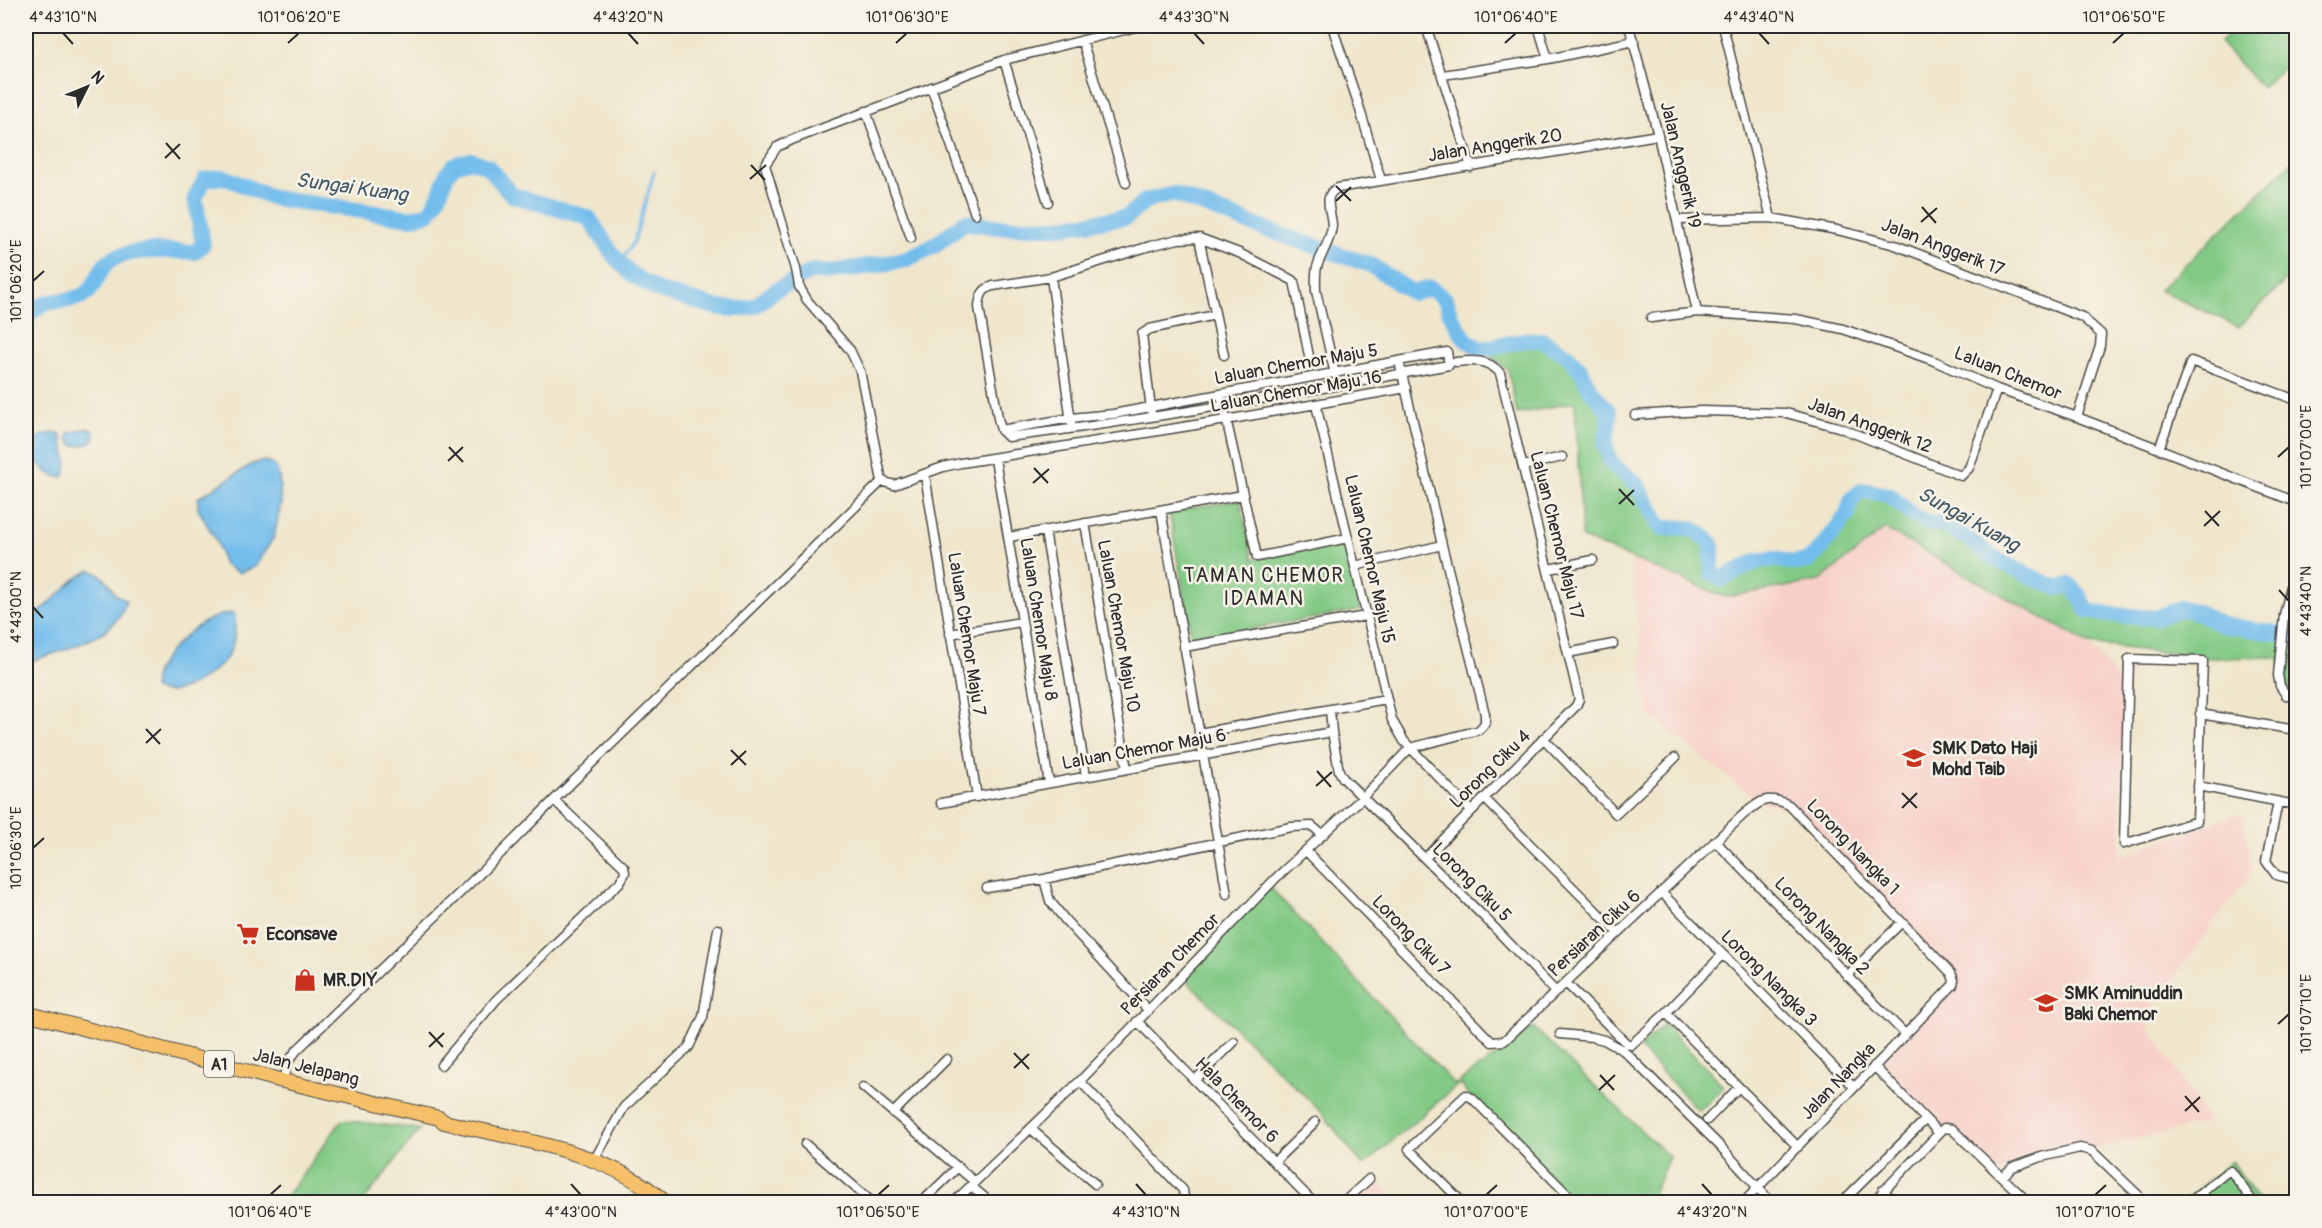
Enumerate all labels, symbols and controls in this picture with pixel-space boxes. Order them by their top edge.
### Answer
text: 4°43'10"N [29,8,97,27]
text: 101°06'20"E [257,8,341,27]
text: 4°43'20"N [593,8,663,27]
text: 101°06'30"E [866,8,949,27]
text: 4°43'30"N [1159,8,1229,27]
text: 101°06'40"E [1474,8,1558,27]
text: 4°43'40"N [1724,8,1794,27]
text: 101°06'50"E [2083,8,2166,27]
north arrow [57,57,117,117]
text: N [86,67,108,88]
street label: Jalan Anggerik 19 [1655,99,1706,231]
street label: Jalan Anggerik 20 [1426,124,1564,167]
water label: Sungai Kuang [294,167,411,208]
street label: Jalan Anggerik 17 [1878,213,2008,282]
text: 101°06'20"E [7,239,26,323]
street label: Laluan Chemor Maju 5 [1212,339,1380,390]
street label: Laluan Chemor [1951,341,2066,406]
street label: Laluan Chemor Maju 16 [1209,365,1384,418]
street label: Jalan Anggerik 12 [1805,392,1935,459]
text: 101°07'00"E [2297,405,2316,489]
street label: Laluan Chemor Maju 17 [1524,449,1589,622]
street label: Laluan Chemor Maju 15 [1339,472,1400,646]
water label: Sungai Kuang [1914,481,2026,559]
street label: Laluan Chemor Maju 8 [1014,536,1063,702]
street label: Laluan Chemor Maju 10 [1092,538,1145,714]
street label: Laluan Chemor Maju 7 [942,550,991,718]
district label: TAMAN CHEMOR IDAMAN [1184,563,1344,611]
text: 4°43'40"N [2297,566,2316,636]
text: 4°43'00"N [7,571,26,643]
street label: Laluan Chemor Maju 6 [1060,724,1228,775]
street label: Lorong Ciku 4 [1445,725,1536,814]
place label: SMK Dato Haji Mohd Taib [1932,737,2037,781]
school or university icon: SMK Dato Haji Mohd Taib [1901,745,1927,771]
street label: Lorong Nangka 1 [1801,795,1904,900]
text: 101°06'30"E [7,806,26,890]
street label: Lorong Ciku 5 [1427,838,1516,927]
street label: Lorong Nangka 2 [1769,872,1874,980]
street label: Persiaran Ciku 6 [1543,885,1646,982]
street label: Lorong Ciku 7 [1367,890,1455,981]
street label: Persiaran Chemor [1116,908,1225,1020]
supermarket icon: Econsave [235,921,261,947]
place label: Econsave [266,923,338,946]
street label: Lorong Nangka 3 [1715,925,1822,1032]
shop icon: MR.DIY [292,967,318,993]
place label: MR.DIY [323,969,378,992]
text: 101°07'10"E [2297,974,2316,1054]
place label: SMK Aminuddin Baki Chemor [2064,982,2183,1026]
school or university icon: SMK Aminuddin Baki Chemor [2033,990,2059,1016]
street label: Jalan Nangka [1796,1038,1881,1125]
street label: Jalan Jelapang [250,1043,362,1092]
road number: A1 [204,1051,234,1077]
street label: Hala Chemor 6 [1190,1052,1283,1148]
text: 101°06'40"E [228,1203,312,1222]
text: 4°43'00"N [545,1203,617,1222]
text: 101°06'50"E [837,1203,920,1222]
text: 4°43'10"N [1112,1203,1180,1222]
text: 101°07'00"E [1444,1203,1528,1222]
text: 4°43'20"N [1677,1203,1747,1222]
text: 101°07'10"E [2055,1203,2135,1222]

